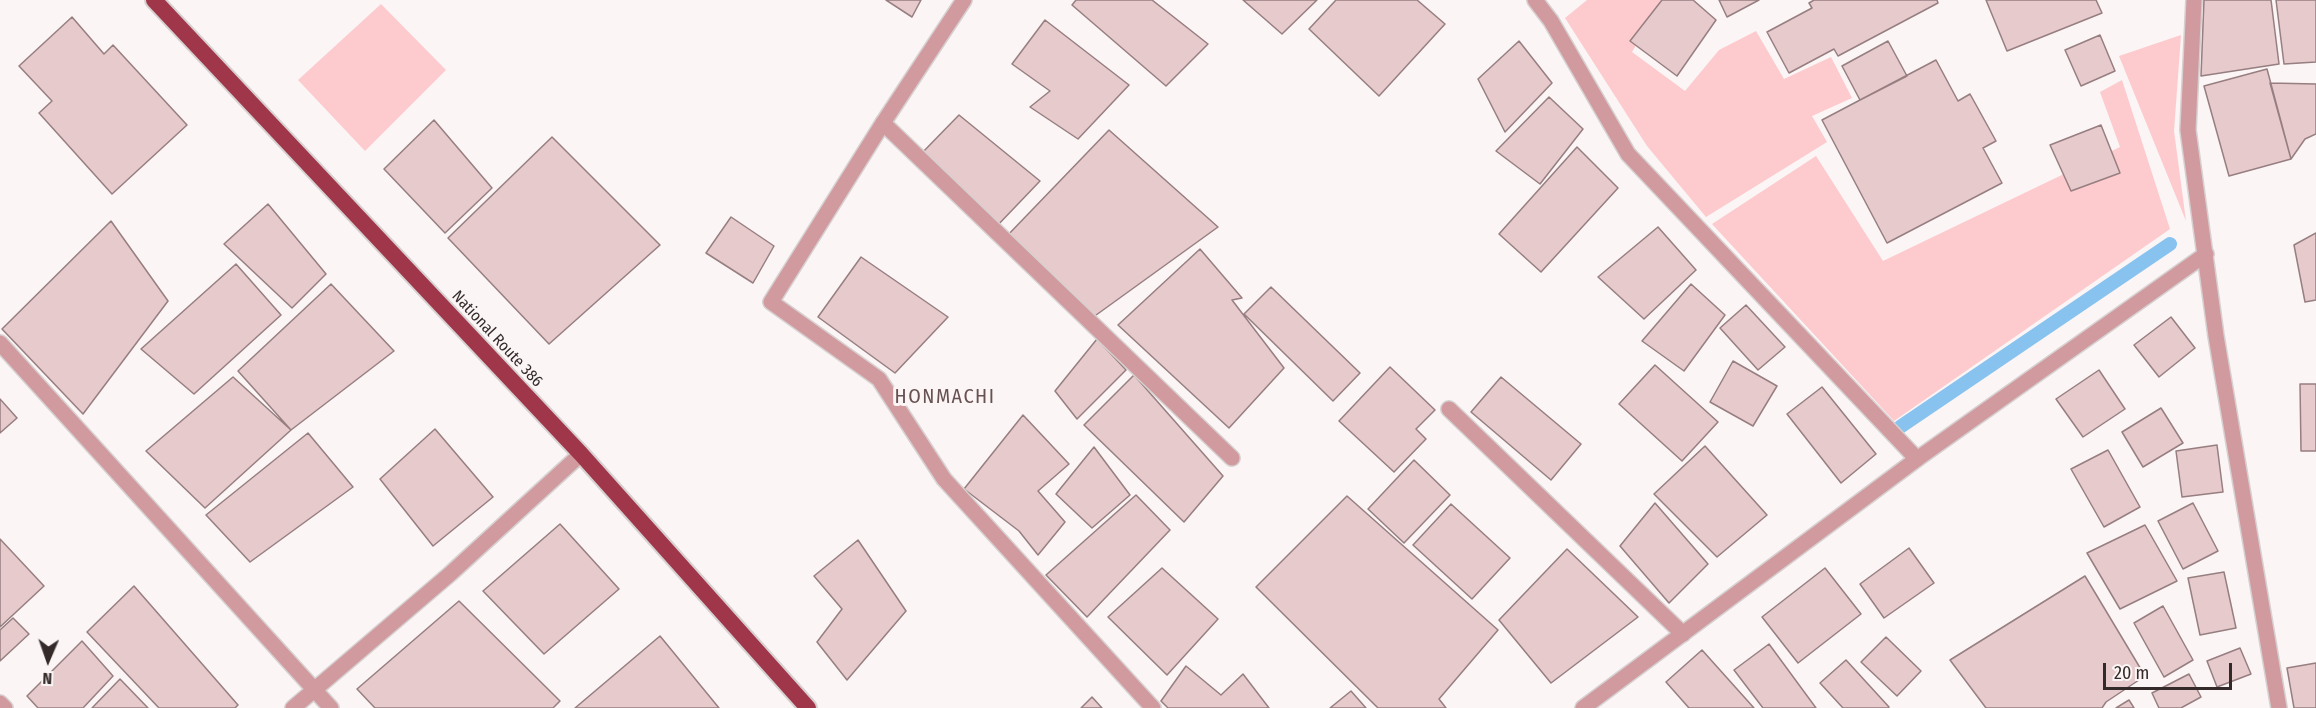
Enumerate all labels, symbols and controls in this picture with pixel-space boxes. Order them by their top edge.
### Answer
street label: National Route 386 [448,287,546,391]
district label: HONMACHI [895,385,995,409]
north arrow [18,630,78,690]
scale bar [2106,651,2235,689]
text: 20 m [2114,662,2149,684]
text: N [42,669,52,688]

